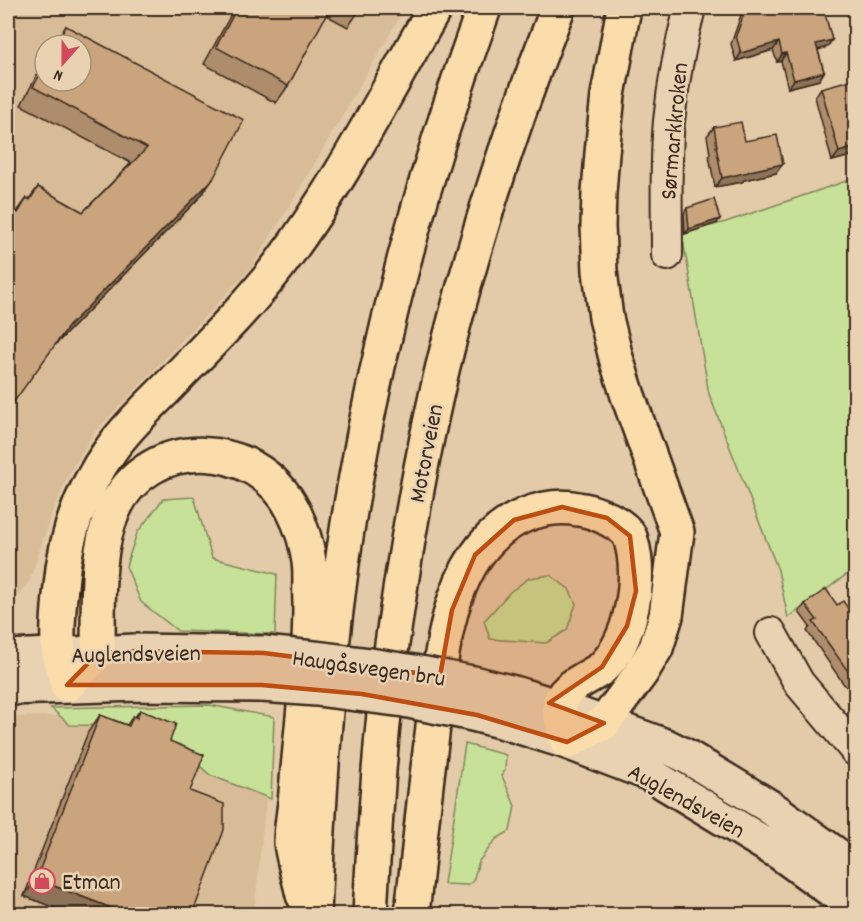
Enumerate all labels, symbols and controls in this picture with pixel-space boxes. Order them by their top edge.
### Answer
north arrow [33,33,93,93]
street label: Sørmarkkroken [653,61,699,201]
text: N [51,62,66,87]
street label: Motorveien [402,401,454,506]
street label: Auglendsveien [71,638,201,674]
street label: Haugåsvegen bru [290,642,447,698]
street label: Auglendsveien [621,756,750,849]
shop icon: Etman [27,866,57,896]
place label: Etman [62,867,121,901]

